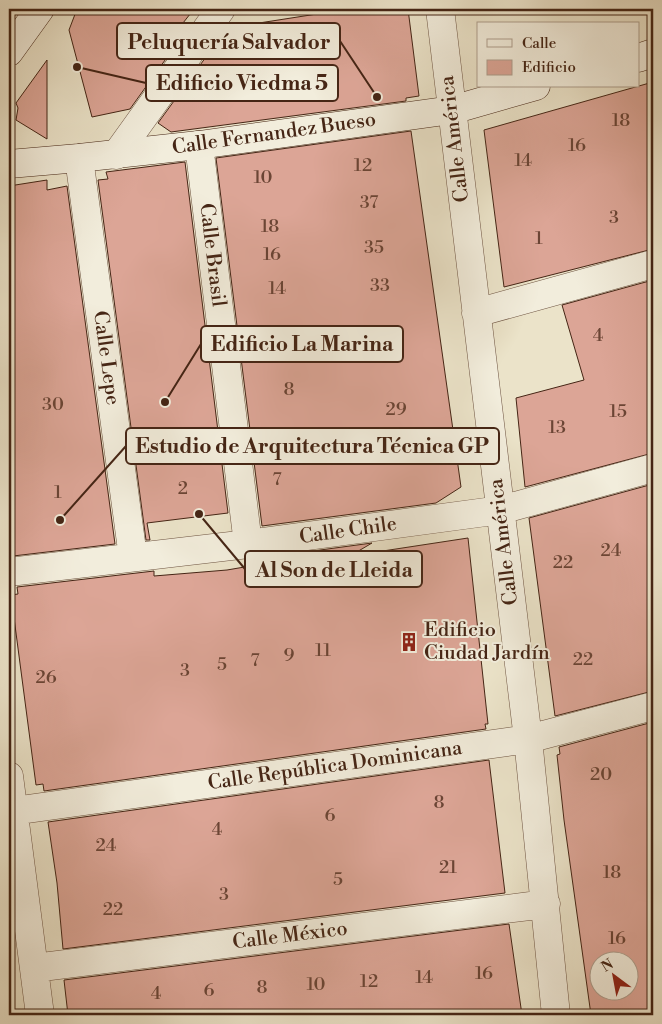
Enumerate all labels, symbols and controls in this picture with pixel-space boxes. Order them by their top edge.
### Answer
legend [477,22,640,88]
callout: Peluquería Salvador [117,23,340,59]
text: Peluquería Salvador [127,30,331,56]
text: Calle [522,34,556,53]
text: Edificio [522,58,576,77]
callout: Edificio Viedma 5 [146,65,338,101]
text: Edificio Viedma 5 [156,71,328,97]
street label: Calle América [435,74,475,204]
street label: Calle Fernandez Bueso [171,107,377,161]
house number: 18 [612,109,630,132]
house number: 16 [568,134,586,157]
house number: 14 [514,149,532,172]
house number: 12 [354,154,372,177]
house number: 10 [253,166,273,189]
house number: 37 [360,191,378,214]
street label: Calle Brasil [193,202,231,308]
house number: 3 [609,206,619,229]
house number: 18 [261,215,279,238]
house number: 1 [535,227,543,250]
house number: 35 [364,236,384,259]
house number: 16 [263,243,281,266]
house number: 33 [370,274,390,297]
house number: 14 [268,277,286,300]
street label: Calle Lepe [87,309,125,407]
house number: 4 [593,324,604,347]
callout: Edificio La Marina [201,326,403,362]
text: Edificio La Marina [211,332,394,358]
house number: 8 [283,378,295,401]
house number: 30 [42,393,64,416]
house number: 29 [385,398,407,421]
house number: 15 [609,400,627,423]
house number: 13 [548,416,566,439]
callout: Estudio de Arquitectura Técnica GP [126,428,499,464]
text: Estudio de Arquitectura Técnica GP [135,434,489,460]
house number: 7 [272,468,282,491]
house number: 2 [178,477,188,500]
street label: Calle América [484,477,524,607]
house number: 1 [54,481,62,504]
street label: Calle Chile [298,512,398,550]
house number: 24 [600,539,622,562]
callout: Al Son de Lleida [245,551,422,587]
house number: 22 [553,551,573,574]
text: Al Son de Lleida [254,558,413,584]
place label: Edificio Ciudad Jardín [424,618,550,666]
building icon: Edificio Ciudad Jardín [398,631,420,653]
house number: 11 [315,639,331,662]
house number: 9 [284,644,295,667]
house number: 22 [573,648,593,671]
house number: 7 [250,649,260,672]
house number: 5 [217,653,227,676]
house number: 3 [180,659,190,682]
house number: 26 [35,666,57,689]
street label: Calle República Dominicana [206,736,465,796]
house number: 20 [590,763,612,786]
house number: 8 [433,791,445,814]
house number: 6 [325,804,336,827]
house number: 4 [212,818,223,841]
house number: 24 [95,834,117,857]
house number: 21 [439,856,457,879]
house number: 18 [603,861,621,884]
house number: 5 [333,868,343,891]
house number: 3 [219,883,229,906]
house number: 22 [103,898,123,921]
street label: Calle México [231,917,349,955]
house number: 16 [608,927,626,950]
north arrow [590,952,640,1002]
text: N [598,955,617,976]
house number: 16 [475,962,493,985]
house number: 14 [415,966,433,989]
house number: 12 [360,970,378,993]
house number: 10 [306,973,326,996]
house number: 8 [256,976,268,999]
house number: 6 [204,979,215,1002]
house number: 4 [151,982,162,1005]

